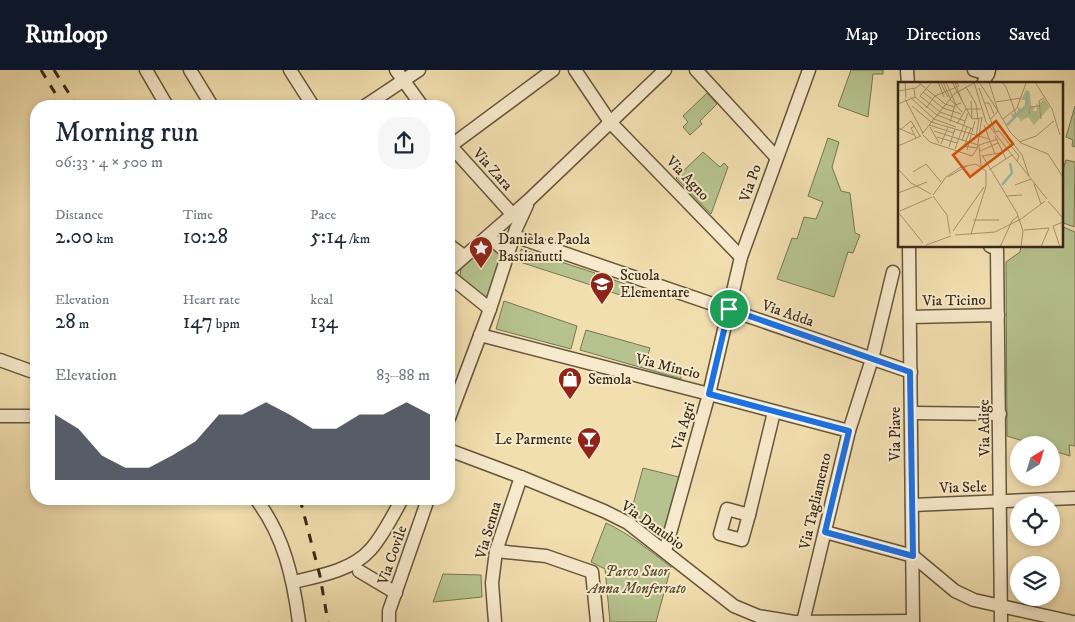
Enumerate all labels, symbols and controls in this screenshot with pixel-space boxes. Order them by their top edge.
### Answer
text: Runloop [25,20,108,50]
text: Map [845,24,878,46]
text: Directions [906,24,981,46]
text: Saved [1009,24,1050,46]
inset map [898,82,1062,248]
text: Morning run [55,115,199,150]
button: share [378,117,430,169]
street label: Via Zara [468,143,517,195]
street label: Via Agno [661,151,714,205]
text: 06:33 · 4 × 500 m [55,152,163,172]
street label: Via Po [735,162,766,205]
text: Distance [55,206,103,224]
text: Time [183,206,213,224]
text: Pace [310,206,336,224]
text: 2.00 [55,224,93,250]
text: 10:28 [183,224,228,250]
text: 5:14 [310,224,346,250]
text: km [93,230,114,248]
text: /km [346,230,370,248]
place label: Daniela e Paola Bastianutti [498,230,591,266]
place icon: Daniela e Paola Bastianutti [468,235,494,269]
place label: Scuola Elementare [620,266,689,302]
school or university icon: Scuola Elementare [589,271,615,305]
pin [708,288,750,330]
street label: Via Ticino [921,290,986,311]
text: Elevation [55,291,109,309]
text: Heart rate [183,291,240,309]
text: kcal [310,291,333,309]
icon: arrive [715,295,743,323]
street label: Via Adda [758,295,817,331]
text: 28 [55,309,76,335]
text: 147 [183,309,213,335]
text: 134 [310,309,338,335]
text: m [76,315,89,333]
text: bpm [213,315,240,333]
street label: Via Mincio [633,349,702,384]
text: Elevation [55,365,117,385]
text: 83–88 m [376,365,430,385]
shop icon: Semola [557,366,583,400]
place label: Semola [588,370,632,389]
street label: Via Adige [975,399,995,458]
street label: Via Agri [667,400,699,453]
street label: Via Piave [886,407,905,462]
bar icon: Le Parmente [576,426,602,460]
place label: Le Parmente [495,430,572,449]
north arrow [1010,436,1060,486]
map controls [1010,436,1060,606]
street label: Via Tagliamento [795,451,836,552]
street label: Via Sele [938,477,987,498]
street label: Via Danubio [616,496,688,554]
button: locate [1010,496,1060,546]
street label: Via Senna [471,499,506,562]
street label: Via Covile [373,523,411,588]
button: layers [1010,556,1060,606]
park label: Parco Suor Anna Monferrato [586,562,687,598]

